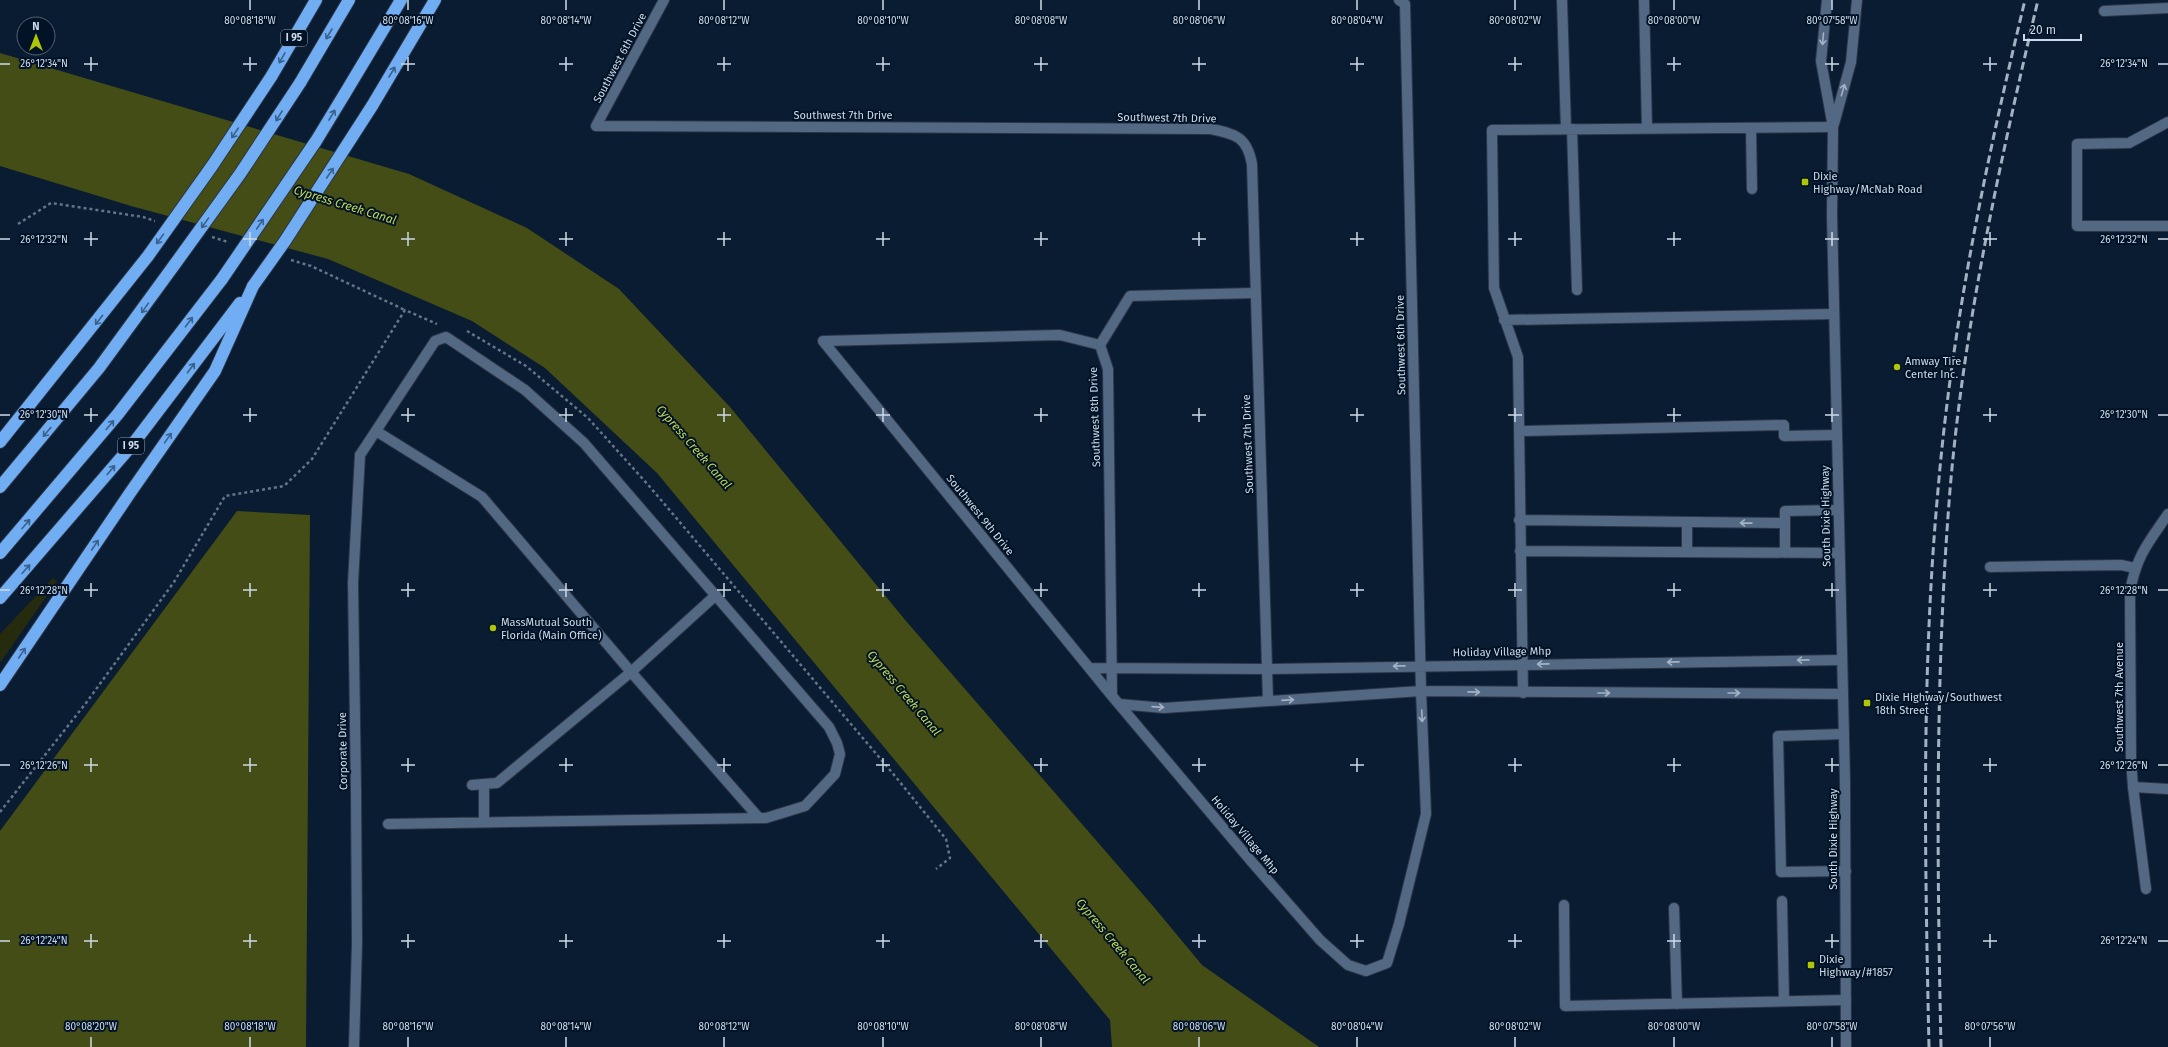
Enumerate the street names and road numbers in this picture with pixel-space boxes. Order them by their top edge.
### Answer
street label: Southwest 6th Drive [591,11,649,105]
road number: I 95 [281,30,307,46]
street label: Southwest 7th Drive [793,109,893,122]
street label: Southwest 7th Drive [1117,111,1217,125]
street label: Southwest 6th Drive [1394,295,1408,395]
street label: Southwest 8th Drive [1087,367,1103,467]
street label: Southwest 7th Drive [1240,394,1256,494]
road number: I 95 [118,438,144,454]
street label: South Dixie Highway [1819,465,1833,567]
street label: Southwest 9th Drive [943,472,1017,558]
street label: Southwest 7th Avenue [2113,642,2126,752]
street label: Holiday Village Mhp [1453,645,1551,659]
street label: Corporate Drive [336,712,350,790]
street label: South Dixie Highway [1827,788,1840,890]
street label: Holiday Village Mhp [1208,793,1282,877]

